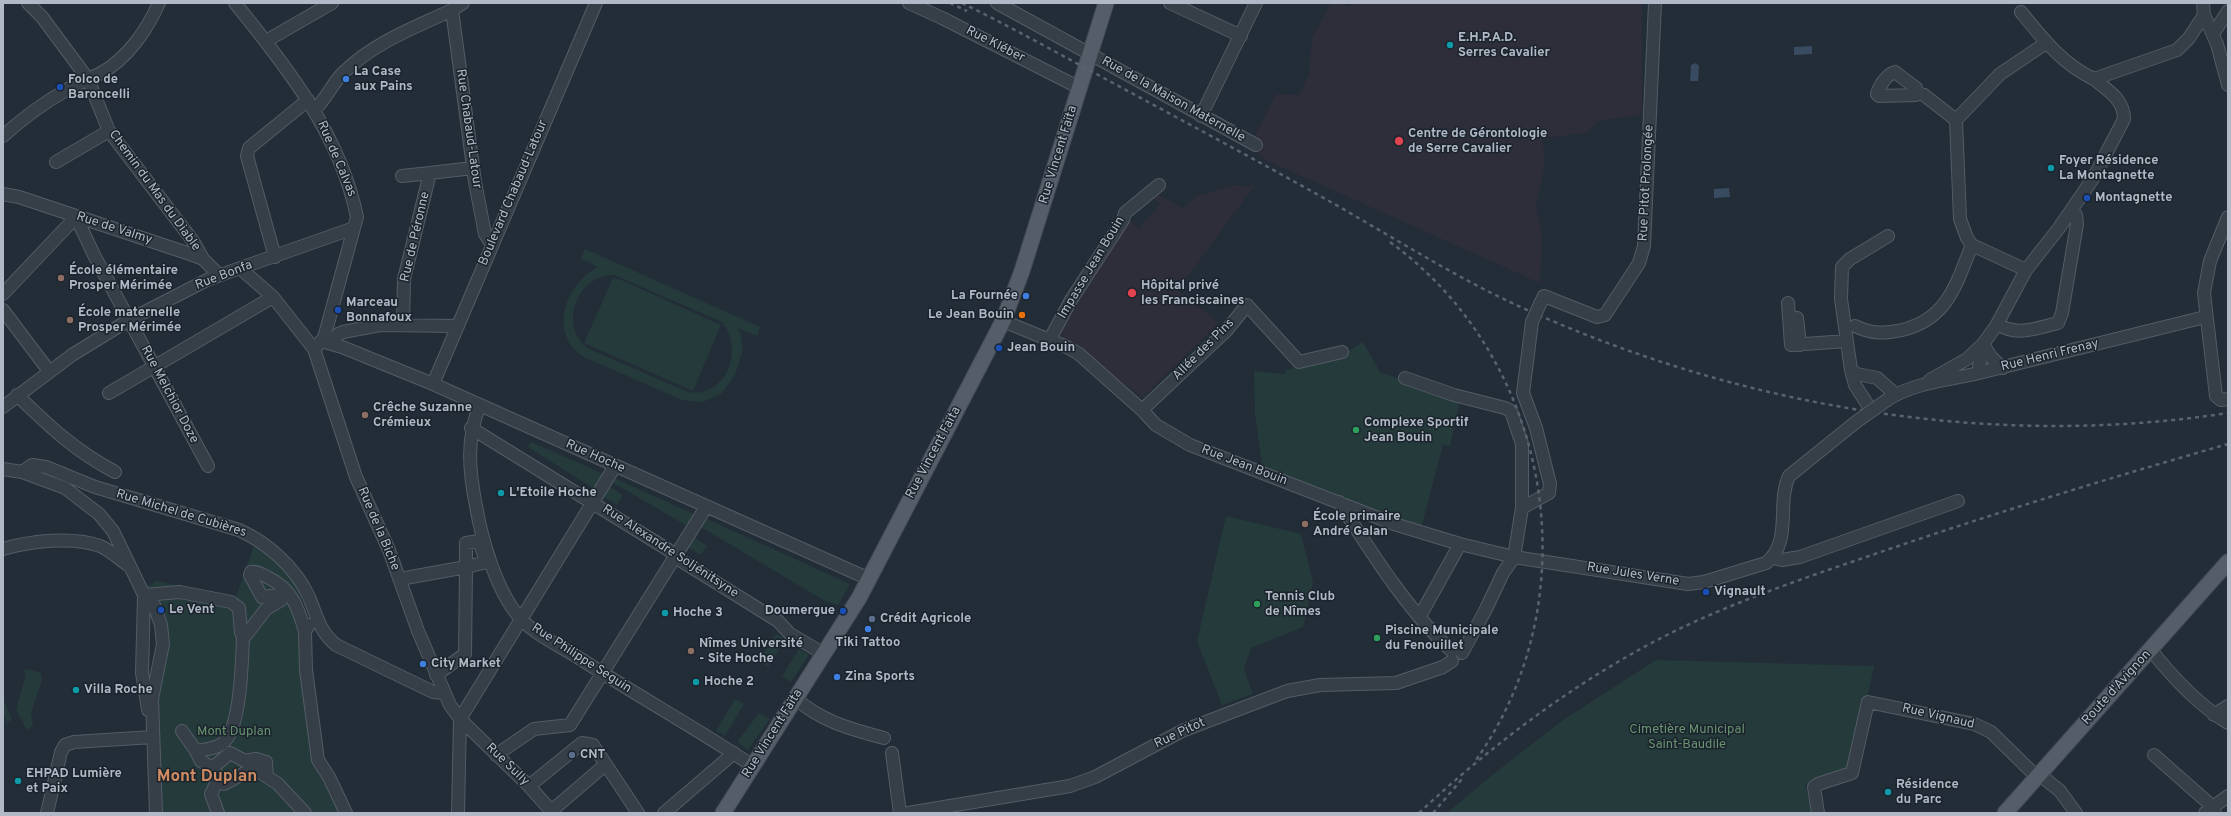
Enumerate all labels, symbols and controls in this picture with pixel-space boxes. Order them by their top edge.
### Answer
street label: Rue Kléber [963,23,1027,67]
place label: E.H.P.A.D. Serres Cavalier [1458,30,1550,61]
marker: E.H.P.A.D. Serres Cavalier [1445,40,1455,50]
street label: Rue de la Maison Maternelle [1098,54,1248,146]
place label: La Case aux Pains [354,64,413,95]
street label: Rue Chabaud-Latour [452,68,484,190]
place label: Folco de Baroncelli [68,72,130,103]
marker: La Case aux Pains [341,74,351,84]
marker: Folco de Baroncelli [55,82,65,92]
street label: Rue Vincent Faïta [1037,104,1081,206]
street label: Boulevard Chabaud-Latour [476,118,552,268]
street label: Rue de Calvas [313,119,359,199]
street label: Rue Pitot Prolongée [1636,124,1658,242]
place label: Centre de Gérontologie de Serre Cavalier [1408,126,1547,157]
street label: Chemin du Mas du Diable [105,127,203,255]
marker: Centre de Gérontologie de Serre Cavalier [1393,135,1405,147]
place label: Foyer Résidence La Montagnette [2059,153,2159,184]
marker: Foyer Résidence La Montagnette [2046,163,2056,173]
street label: Rue de Péronne [398,190,434,284]
place label: Montagnette [2095,190,2173,206]
marker: Montagnette [2082,193,2092,203]
street label: Rue de Valmy [74,209,154,249]
street label: Impasse Jean Bouin [1055,214,1129,322]
street label: Rue Bonfa [193,258,255,294]
place label: École élémentaire Prosper Mérimée [69,263,178,294]
marker: École élémentaire Prosper Mérimée [56,273,66,283]
place label: Hôpital privé les Franciscaines [1141,278,1245,309]
marker: Hôpital privé les Franciscaines [1126,287,1138,299]
place label: La Fournée [951,288,1018,304]
marker: La Fournée [1021,291,1031,301]
place label: Marceau Bonnafoux [346,295,412,326]
place label: École maternelle Prosper Mérimée [78,305,181,336]
marker: Marceau Bonnafoux [333,305,343,315]
place label: Le Jean Bouin [928,307,1014,323]
marker: Le Jean Bouin [1017,310,1027,320]
marker: École maternelle Prosper Mérimée [65,315,75,325]
street label: Allée des Pins [1170,316,1238,384]
street label: Rue Henri Frenay [2000,336,2100,376]
place label: Jean Bouin [1007,340,1075,356]
marker: Jean Bouin [994,343,1004,353]
street label: Rue Melchior Doze [137,344,201,446]
place label: Crêche Suzanne Crémieux [373,400,472,431]
street label: Rue Vincent Faïta [903,404,965,502]
marker: Crêche Suzanne Crémieux [360,410,370,420]
place label: Complexe Sportif Jean Bouin [1364,415,1468,446]
marker: Complexe Sportif Jean Bouin [1351,425,1361,435]
street label: Rue Hoche [563,437,627,477]
street label: Rue Jean Bouin [1199,442,1289,490]
street label: Rue de la Biche [353,485,403,573]
place label: L'Etoile Hoche [509,485,597,501]
street label: Rue Michel de Cubières [114,487,248,541]
marker: L'Etoile Hoche [496,488,506,498]
street label: Rue Alexandre Soljénitsyne [599,502,741,602]
place label: École primaire André Galan [1313,509,1400,540]
marker: École primaire André Galan [1300,519,1310,529]
street label: Rue Jules Verne [1586,560,1680,590]
place label: Vignault [1714,584,1766,600]
marker: Vignault [1701,587,1711,597]
place label: Tennis Club de Nîmes [1265,589,1335,620]
marker: Tennis Club de Nîmes [1252,599,1262,609]
place label: Le Vent [169,602,214,618]
place label: Doumergue [765,603,835,619]
marker: Le Vent [156,605,166,615]
place label: Hoche 3 [673,605,723,621]
marker: Doumergue [838,606,848,616]
marker: Hoche 3 [660,608,670,618]
place label: Crédit Agricole [880,611,971,627]
marker: Crédit Agricole [867,614,877,624]
street label: Rue Philippe Seguin [528,621,634,697]
place label: Piscine Municipale du Fenouillet [1385,623,1498,654]
marker: Tiki Tattoo [863,624,873,634]
marker: Piscine Municipale du Fenouillet [1372,633,1382,643]
place label: Tiki Tattoo [836,635,900,651]
place label: Nîmes Université - Site Hoche [699,636,803,667]
marker: Nîmes Université - Site Hoche [686,646,696,656]
street label: Route d'Avignon [2079,647,2155,729]
place label: City Market [431,656,501,672]
marker: City Market [418,659,428,669]
place label: Zina Sports [845,669,915,685]
marker: Zina Sports [832,672,842,682]
place label: Hoche 2 [704,674,754,690]
marker: Hoche 2 [691,677,701,687]
place label: Villa Roche [84,682,153,698]
marker: Villa Roche [71,685,81,695]
street label: Rue Vincent Faïta [739,687,807,781]
street label: Rue Vignaud [1900,701,1976,733]
street label: Rue Pitot [1152,716,1208,752]
park label: Cimetière Municipal Saint-Baudile [1629,722,1745,753]
park label: Mont Duplan [197,724,271,740]
street label: Rue Sully [482,740,532,790]
place label: CNT [580,747,605,763]
marker: CNT [567,750,577,760]
place label: EHPAD Lumière et Paix [26,766,122,797]
district label: Mont Duplan [157,768,257,788]
marker: EHPAD Lumière et Paix [13,776,23,786]
place label: Résidence du Parc [1896,777,1959,808]
marker: Résidence du Parc [1883,787,1893,797]

